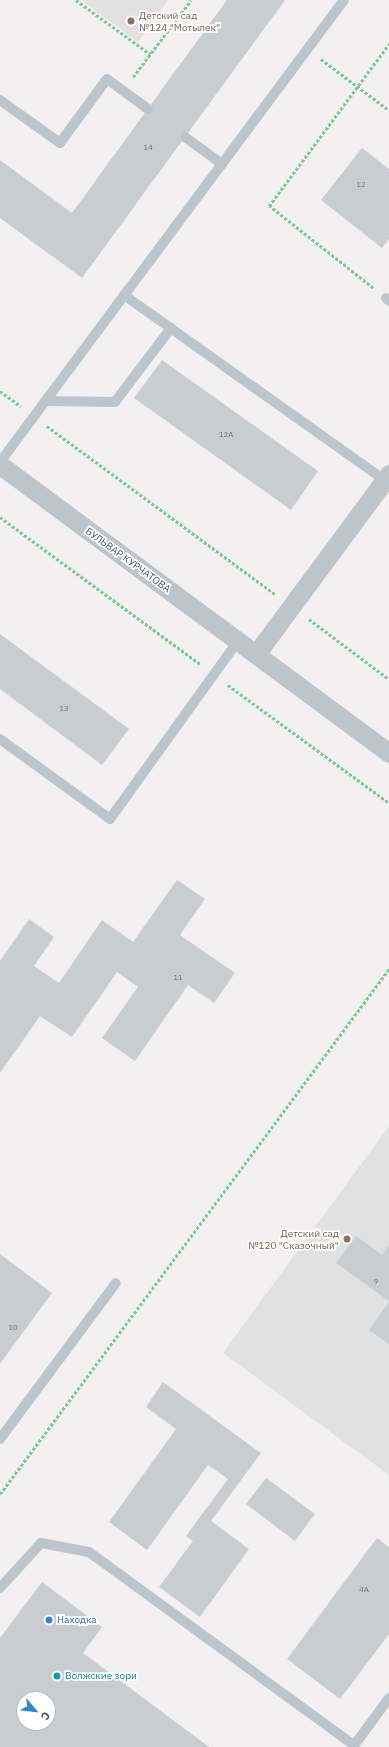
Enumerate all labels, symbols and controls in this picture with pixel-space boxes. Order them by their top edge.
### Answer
place label: Детский сад №124 "Мотылек" [139,9,220,32]
marker: Детский сад №124 "Мотылек" [126,16,136,26]
house number: 14 [143,143,153,153]
house number: 12 [356,180,366,190]
house number: 12А [219,430,233,440]
street label: БУЛЬВАР КУРЧАТОВА [83,525,173,595]
house number: 13 [59,704,69,714]
house number: 11 [173,973,183,983]
place label: Детский сад №120 "Сказочный" [248,1227,339,1250]
marker: Детский сад №120 "Сказочный" [342,1234,352,1244]
house number: 9 [374,1277,378,1287]
house number: 10 [8,1323,18,1333]
house number: 4А [359,1585,369,1595]
place label: Находка [57,1614,97,1626]
marker: Находка [44,1615,54,1625]
place label: Волжские зори [65,1670,137,1682]
marker: Волжские зори [52,1671,62,1681]
north arrow [16,1691,56,1731]
text: С [38,1710,54,1723]

